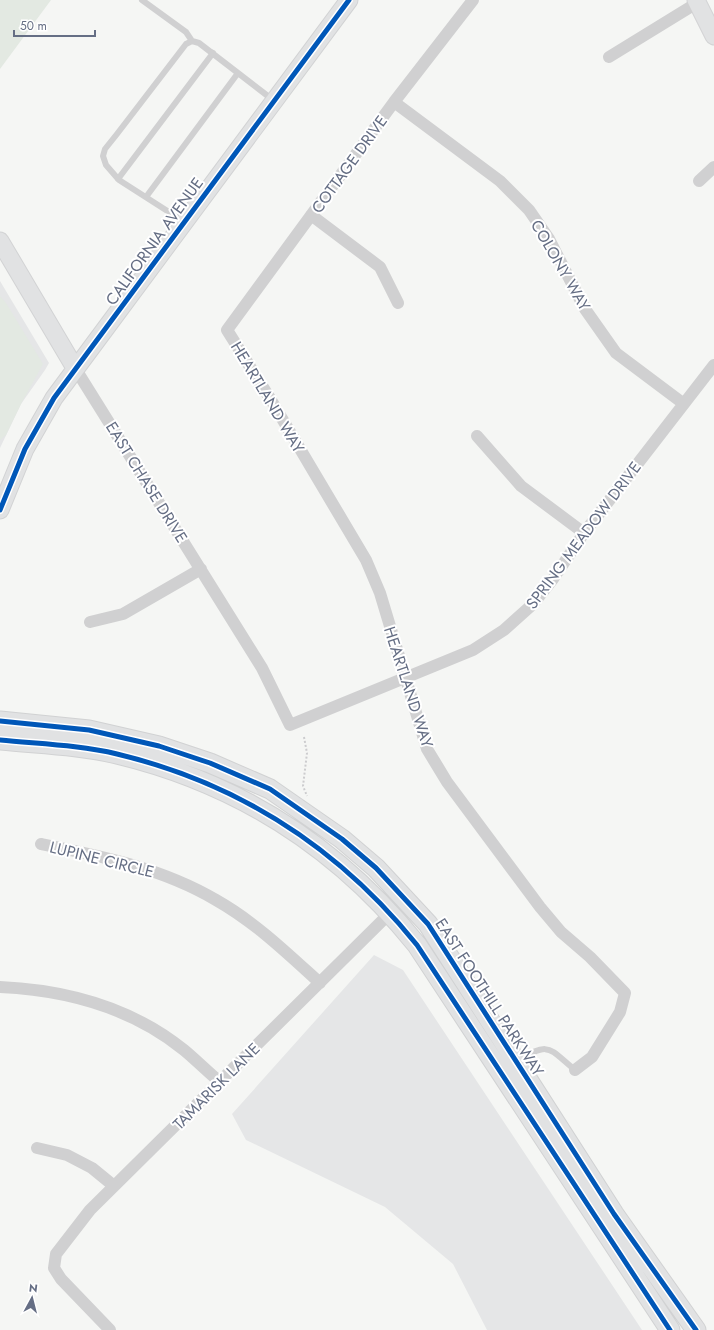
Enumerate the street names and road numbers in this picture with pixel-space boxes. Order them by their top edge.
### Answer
street label: COTTAGE DRIVE [306,111,393,218]
street label: CALIFORNIA AVENUE [100,173,209,310]
street label: COLONY WAY [525,215,596,315]
street label: HEARTLAND WAY [225,337,310,457]
street label: EAST CHASE DRIVE [100,417,193,547]
street label: SPRING MEADOW DRIVE [520,457,646,614]
street label: HEARTLAND WAY [378,624,439,751]
street label: LUPINE CIRCLE [47,835,156,884]
street label: EAST FOOTHILL PARKWAY [430,914,549,1081]
street label: TAMARISK LANE [168,1038,265,1135]

